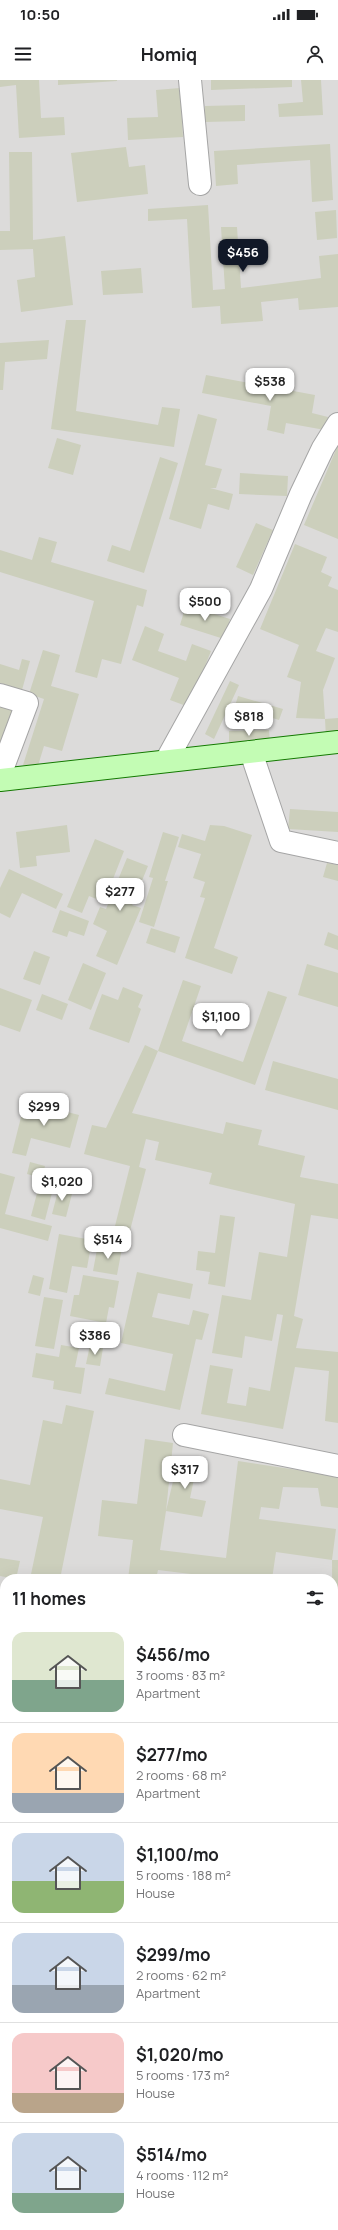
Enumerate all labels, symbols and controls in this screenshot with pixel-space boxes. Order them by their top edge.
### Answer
text: 10:50 [20,4,60,25]
text: Homiq [141,42,197,66]
icon: menu [12,43,34,65]
icon: person [304,43,326,65]
pin: $456 [219,239,267,273]
text: $456 [227,243,259,261]
pin: $538 [246,368,294,402]
text: $538 [254,372,286,390]
pin: $500 [181,588,229,622]
text: $500 [189,592,221,610]
pin: $818 [225,703,273,737]
text: $818 [234,707,264,725]
pin: $277 [96,878,144,912]
text: $277 [105,882,135,900]
pin: $1,100 [188,1003,254,1037]
text: $1,100 [202,1007,240,1025]
pin: $299 [20,1093,68,1127]
text: $299 [28,1097,60,1115]
pin: $1,020 [29,1168,95,1202]
text: $1,020 [41,1172,83,1190]
pin: $514 [84,1226,132,1260]
text: $514 [93,1230,123,1248]
pin: $386 [71,1322,119,1356]
text: $386 [79,1326,111,1344]
pin: $317 [161,1456,209,1490]
text: $317 [171,1460,199,1478]
text: 11 homes [12,1587,86,1610]
icon: filters [304,1587,326,1609]
text: $456/mo [136,1643,210,1666]
icon: home [44,1648,92,1696]
text: 3 rooms · 83 m² [136,1666,225,1684]
text: Apartment [136,1684,200,1702]
text: $277/mo [136,1743,208,1766]
icon: home [44,1749,92,1797]
text: 2 rooms · 68 m² [136,1766,226,1784]
text: Apartment [136,1784,200,1802]
text: $1,100/mo [136,1843,219,1866]
icon: home [44,1849,92,1897]
text: 5 rooms · 188 m² [136,1866,231,1884]
text: House [136,1884,175,1902]
text: $299/mo [136,1943,210,1966]
icon: home [44,1949,92,1997]
text: 2 rooms · 62 m² [136,1966,226,1984]
text: Apartment [136,1984,200,2002]
text: $1,020/mo [136,2043,224,2066]
icon: home [44,2049,92,2097]
text: 5 rooms · 173 m² [136,2066,230,2084]
text: House [136,2084,175,2102]
text: $514/mo [136,2143,207,2166]
icon: home [44,2149,92,2197]
text: 4 rooms · 112 m² [136,2166,229,2184]
text: House [136,2184,175,2202]

